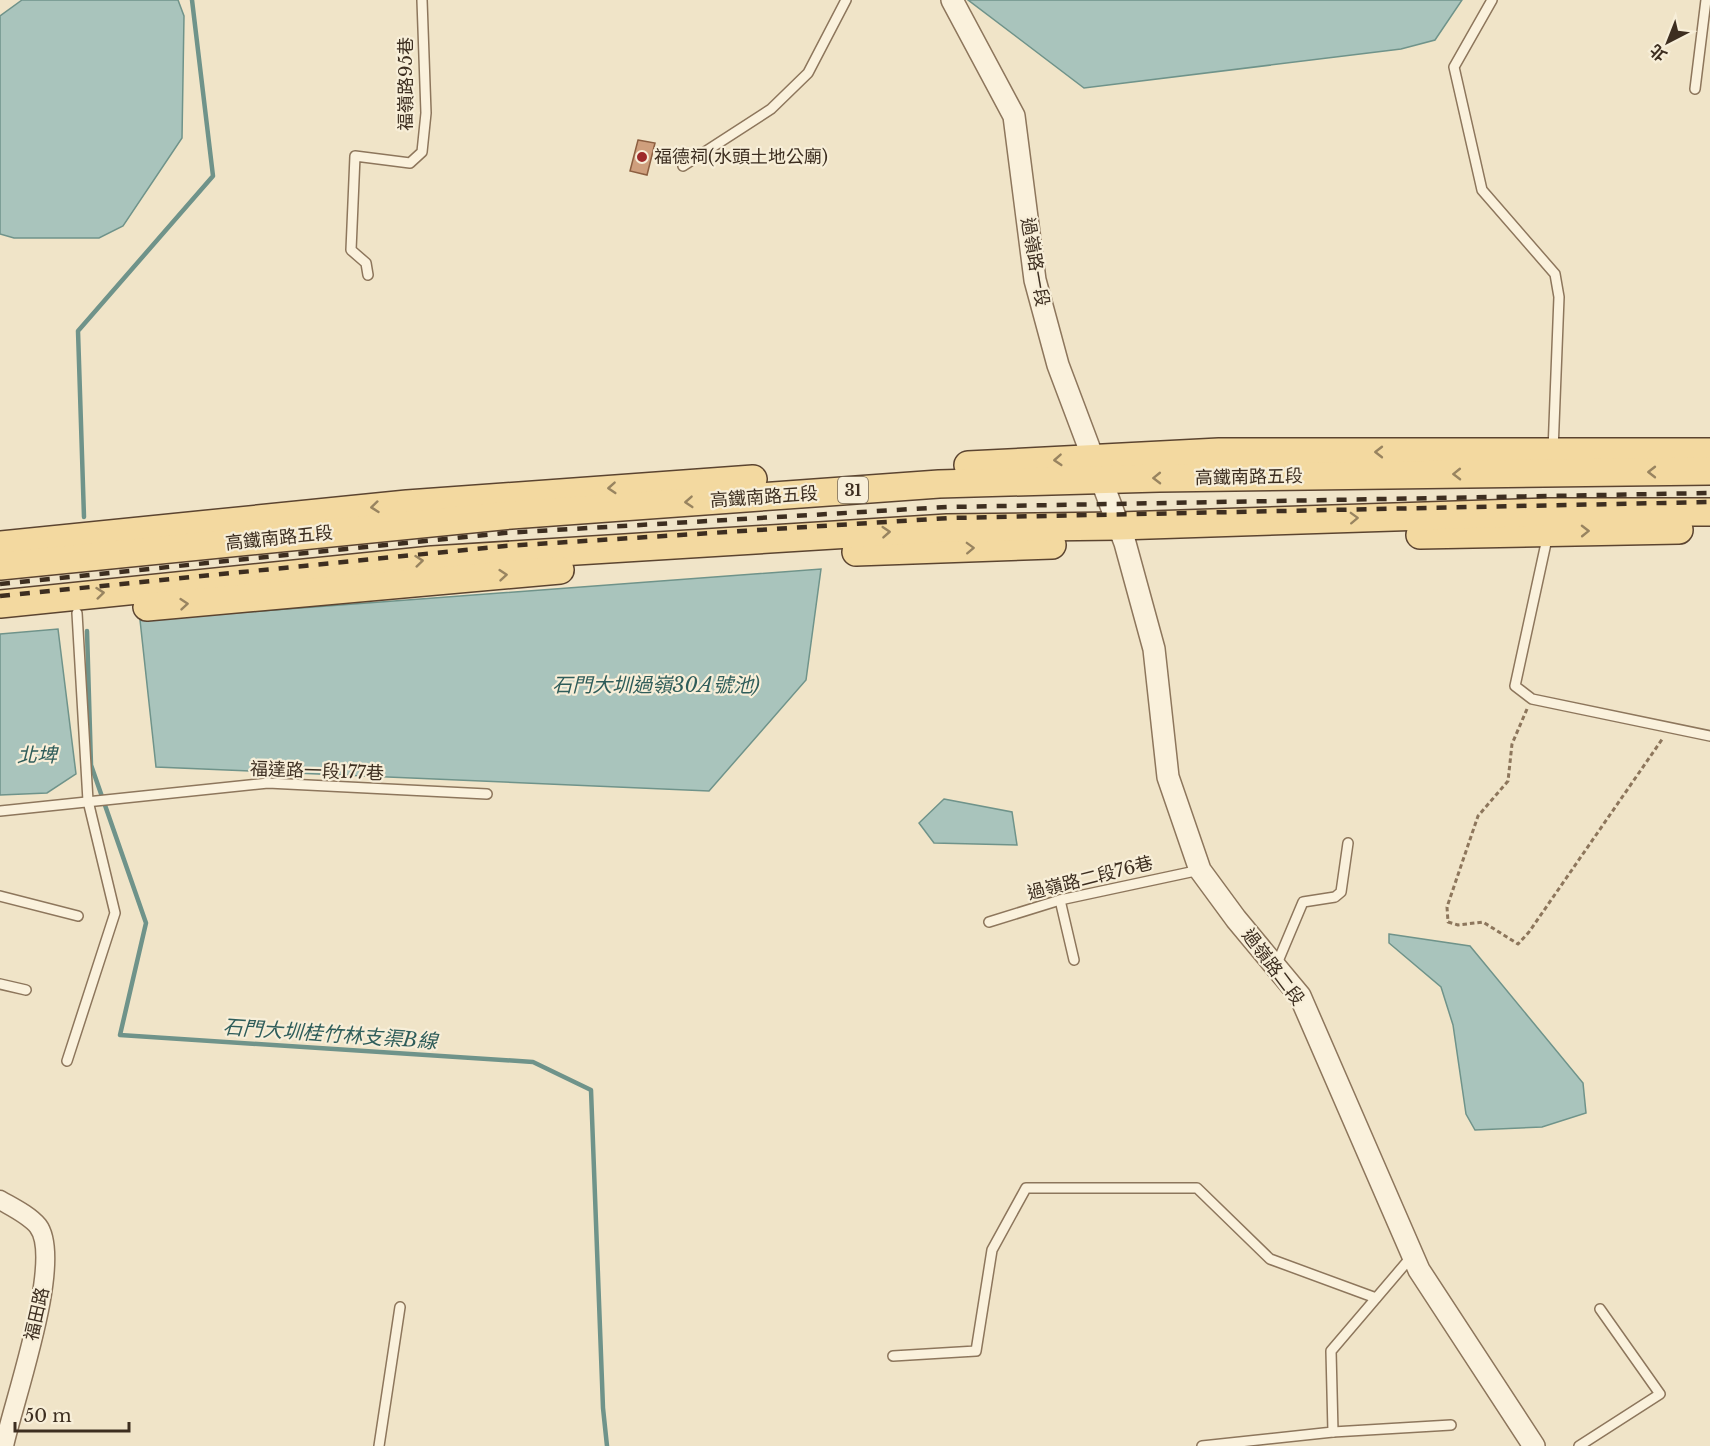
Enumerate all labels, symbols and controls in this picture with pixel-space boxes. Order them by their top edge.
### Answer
north arrow [1638,12,1698,72]
street label: 福嶺路95巷 [395,37,417,131]
text: 北 [1645,40,1671,66]
place label: 福德祠(水頭土地公廟) [654,146,828,168]
marker: 福德祠(水頭土地公廟) [635,150,649,164]
street label: 過嶺路一段 [1016,216,1054,308]
one-way arrow [1374,445,1383,458]
one-way arrow [1053,453,1062,466]
street label: 高鐵南路五段 [1195,465,1303,489]
one-way arrow [1647,466,1656,478]
one-way arrow [1452,468,1461,480]
one-way arrow [1152,472,1161,484]
road number: 31 [838,477,868,503]
one-way arrow [607,481,616,494]
street label: 高鐵南路五段 [709,482,819,512]
one-way arrow [685,495,694,508]
one-way arrow [371,500,380,513]
one-way arrow [1350,512,1359,525]
street label: 高鐵南路五段 [224,521,334,555]
one-way arrow [882,525,891,538]
one-way arrow [1581,525,1590,537]
one-way arrow [966,541,975,554]
one-way arrow [415,555,424,568]
one-way arrow [499,569,508,582]
one-way arrow [95,587,104,600]
one-way arrow [179,597,188,610]
water label: 石門大圳過嶺30A號池) [552,673,760,697]
water label: 北埤 [17,743,59,767]
street label: 福達路一段177巷 [250,758,384,784]
street label: 過嶺路二段76巷 [1025,852,1155,904]
street label: 過嶺路二段 [1237,924,1309,1010]
water label: 石門大圳桂竹林支渠B線 [222,1015,440,1054]
street label: 福田路 [20,1285,54,1343]
scale bar [15,1395,129,1433]
text: 50 m [24,1405,72,1427]

